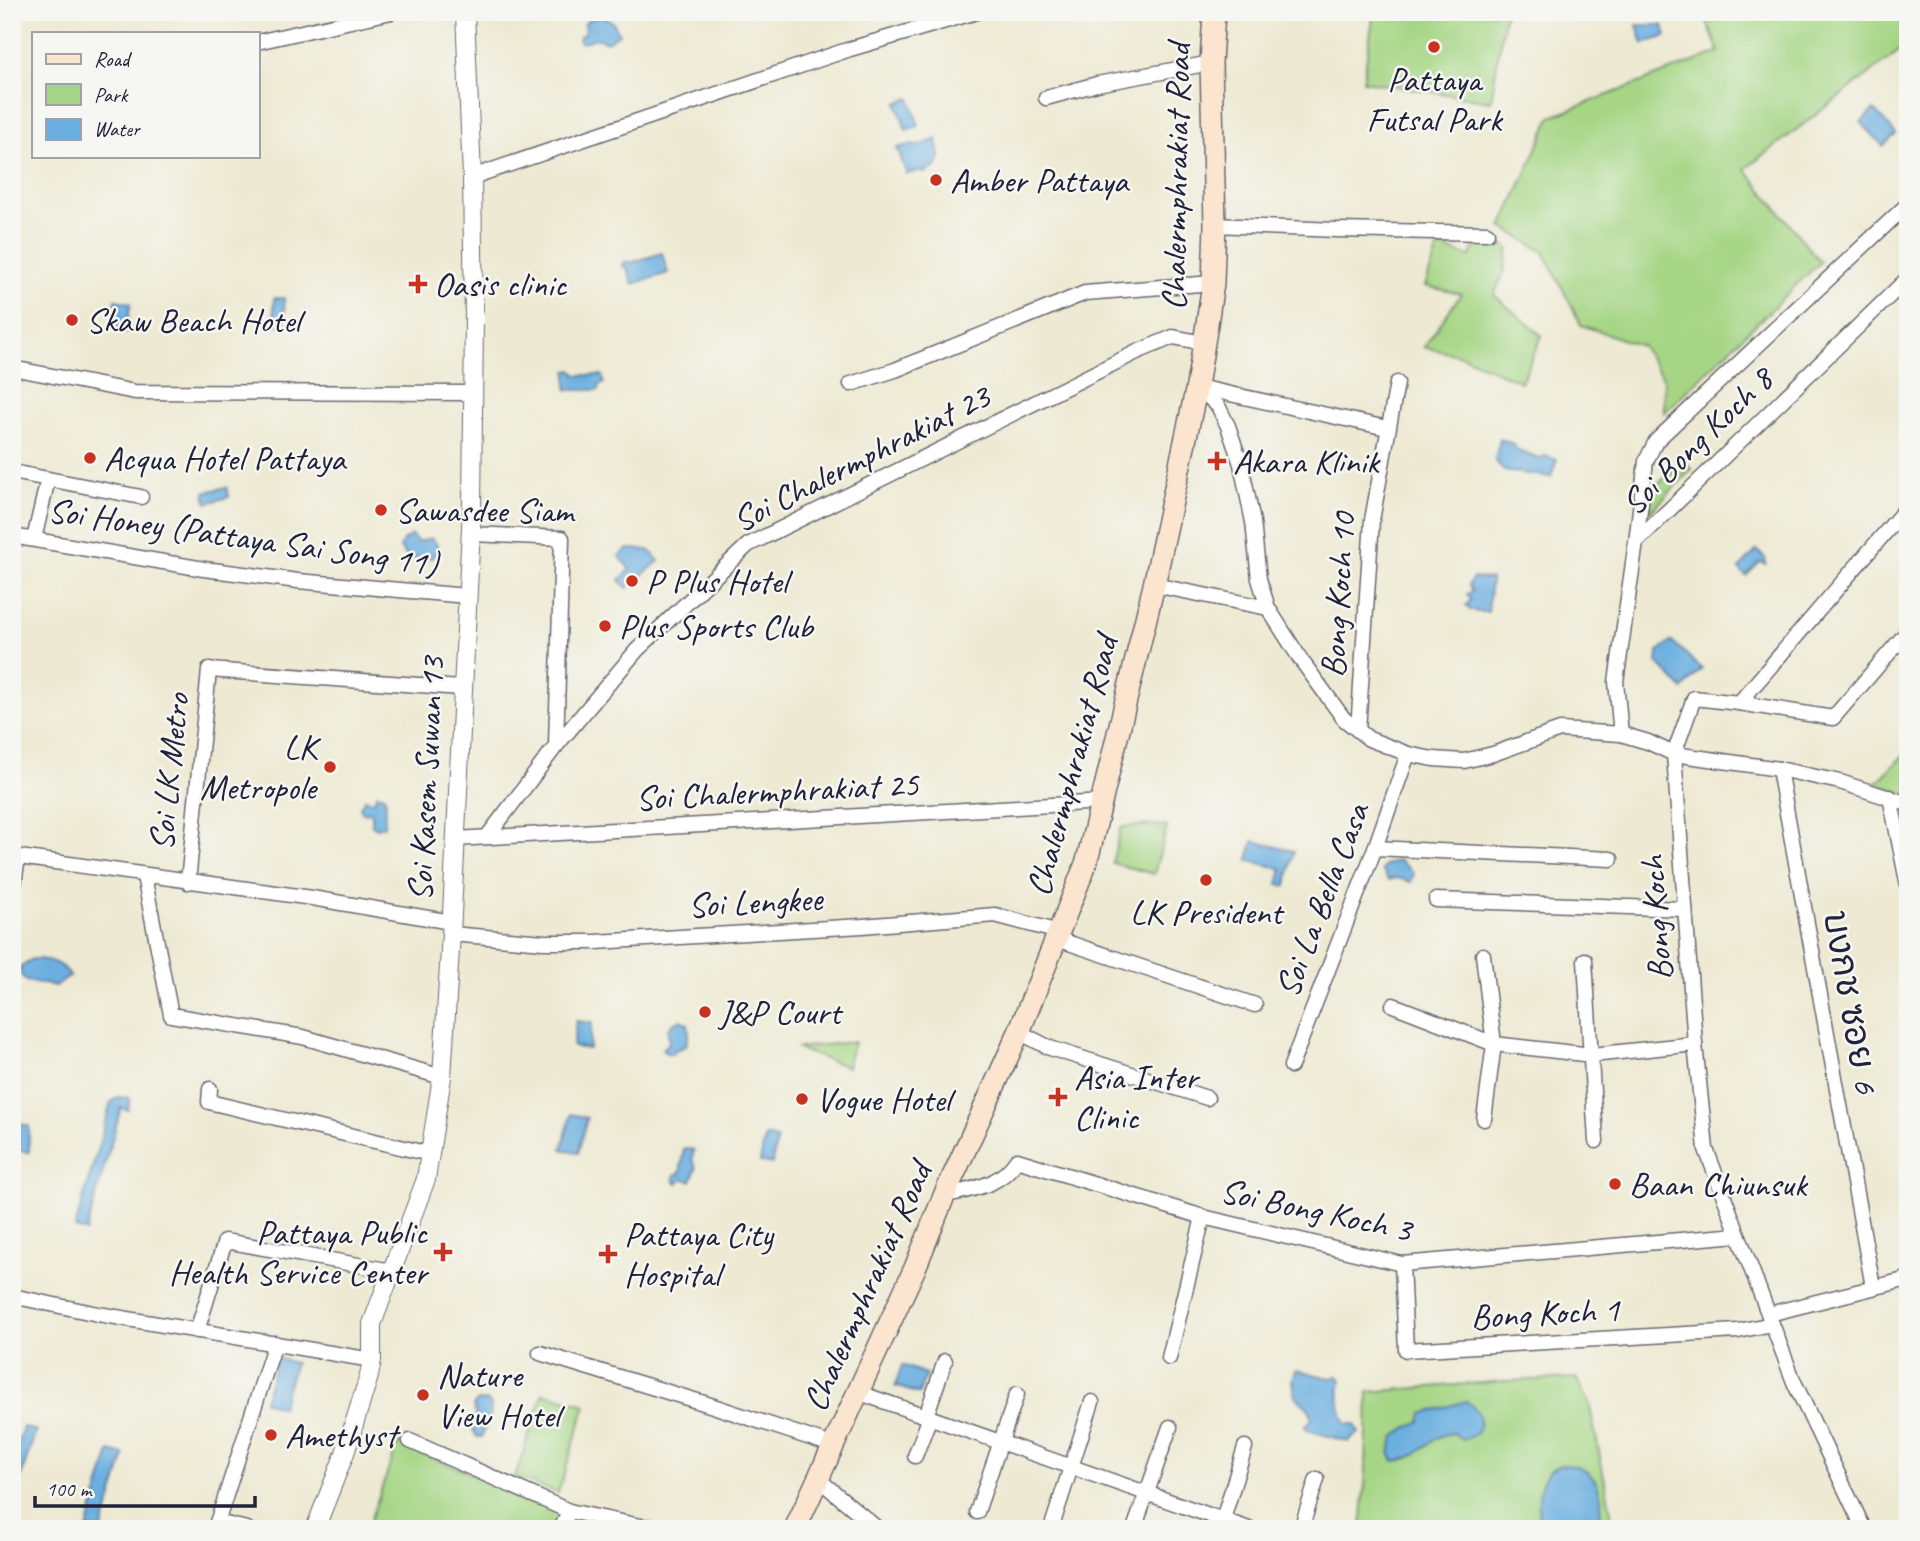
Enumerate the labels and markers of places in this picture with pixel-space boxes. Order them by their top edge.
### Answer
marker: Pattaya Futsal Park [1426,39,1442,55]
place label: Pattaya Futsal Park [1367,57,1504,142]
place label: Amber Pattaya [950,158,1131,203]
marker: Amber Pattaya [928,172,944,188]
place label: Oasis clinic [434,262,567,307]
marker: Oasis clinic [408,274,428,294]
place label: Skaw Beach Hotel [86,298,306,343]
marker: Skaw Beach Hotel [64,312,80,328]
place label: Acqua Hotel Pattaya [104,436,348,481]
place label: Akara Klinik [1233,439,1381,484]
marker: Acqua Hotel Pattaya [82,450,98,466]
marker: Akara Klinik [1207,451,1227,471]
place label: Sawasdee Siam [395,488,577,533]
marker: Sawasdee Siam [373,502,389,518]
place label: P Plus Hotel [646,559,794,604]
marker: P Plus Hotel [624,573,640,589]
place label: Plus Sports Club [619,604,815,649]
marker: Plus Sports Club [597,618,613,634]
place label: LK Metropole [200,725,322,810]
marker: LK Metropole [322,759,338,775]
marker: LK President [1198,872,1214,888]
place label: LK President [1130,890,1285,935]
place label: J&P Court [717,990,844,1035]
marker: J&P Court [697,1004,713,1020]
place label: Asia Inter Clinic [1074,1055,1201,1140]
place label: Vogue Hotel [816,1077,957,1122]
marker: Asia Inter Clinic [1048,1087,1068,1107]
marker: Vogue Hotel [794,1091,810,1107]
place label: Baan Chiunsuk [1629,1162,1809,1207]
marker: Baan Chiunsuk [1607,1176,1623,1192]
place label: Pattaya Public Health Service Center [169,1210,429,1295]
place label: Pattaya City Hospital [624,1212,775,1297]
marker: Pattaya Public Health Service Center [433,1242,453,1262]
marker: Pattaya City Hospital [598,1244,618,1264]
place label: Nature View Hotel [437,1353,566,1438]
marker: Nature View Hotel [415,1387,431,1403]
place label: Amethyst [285,1413,401,1458]
marker: Amethyst [263,1427,279,1443]

